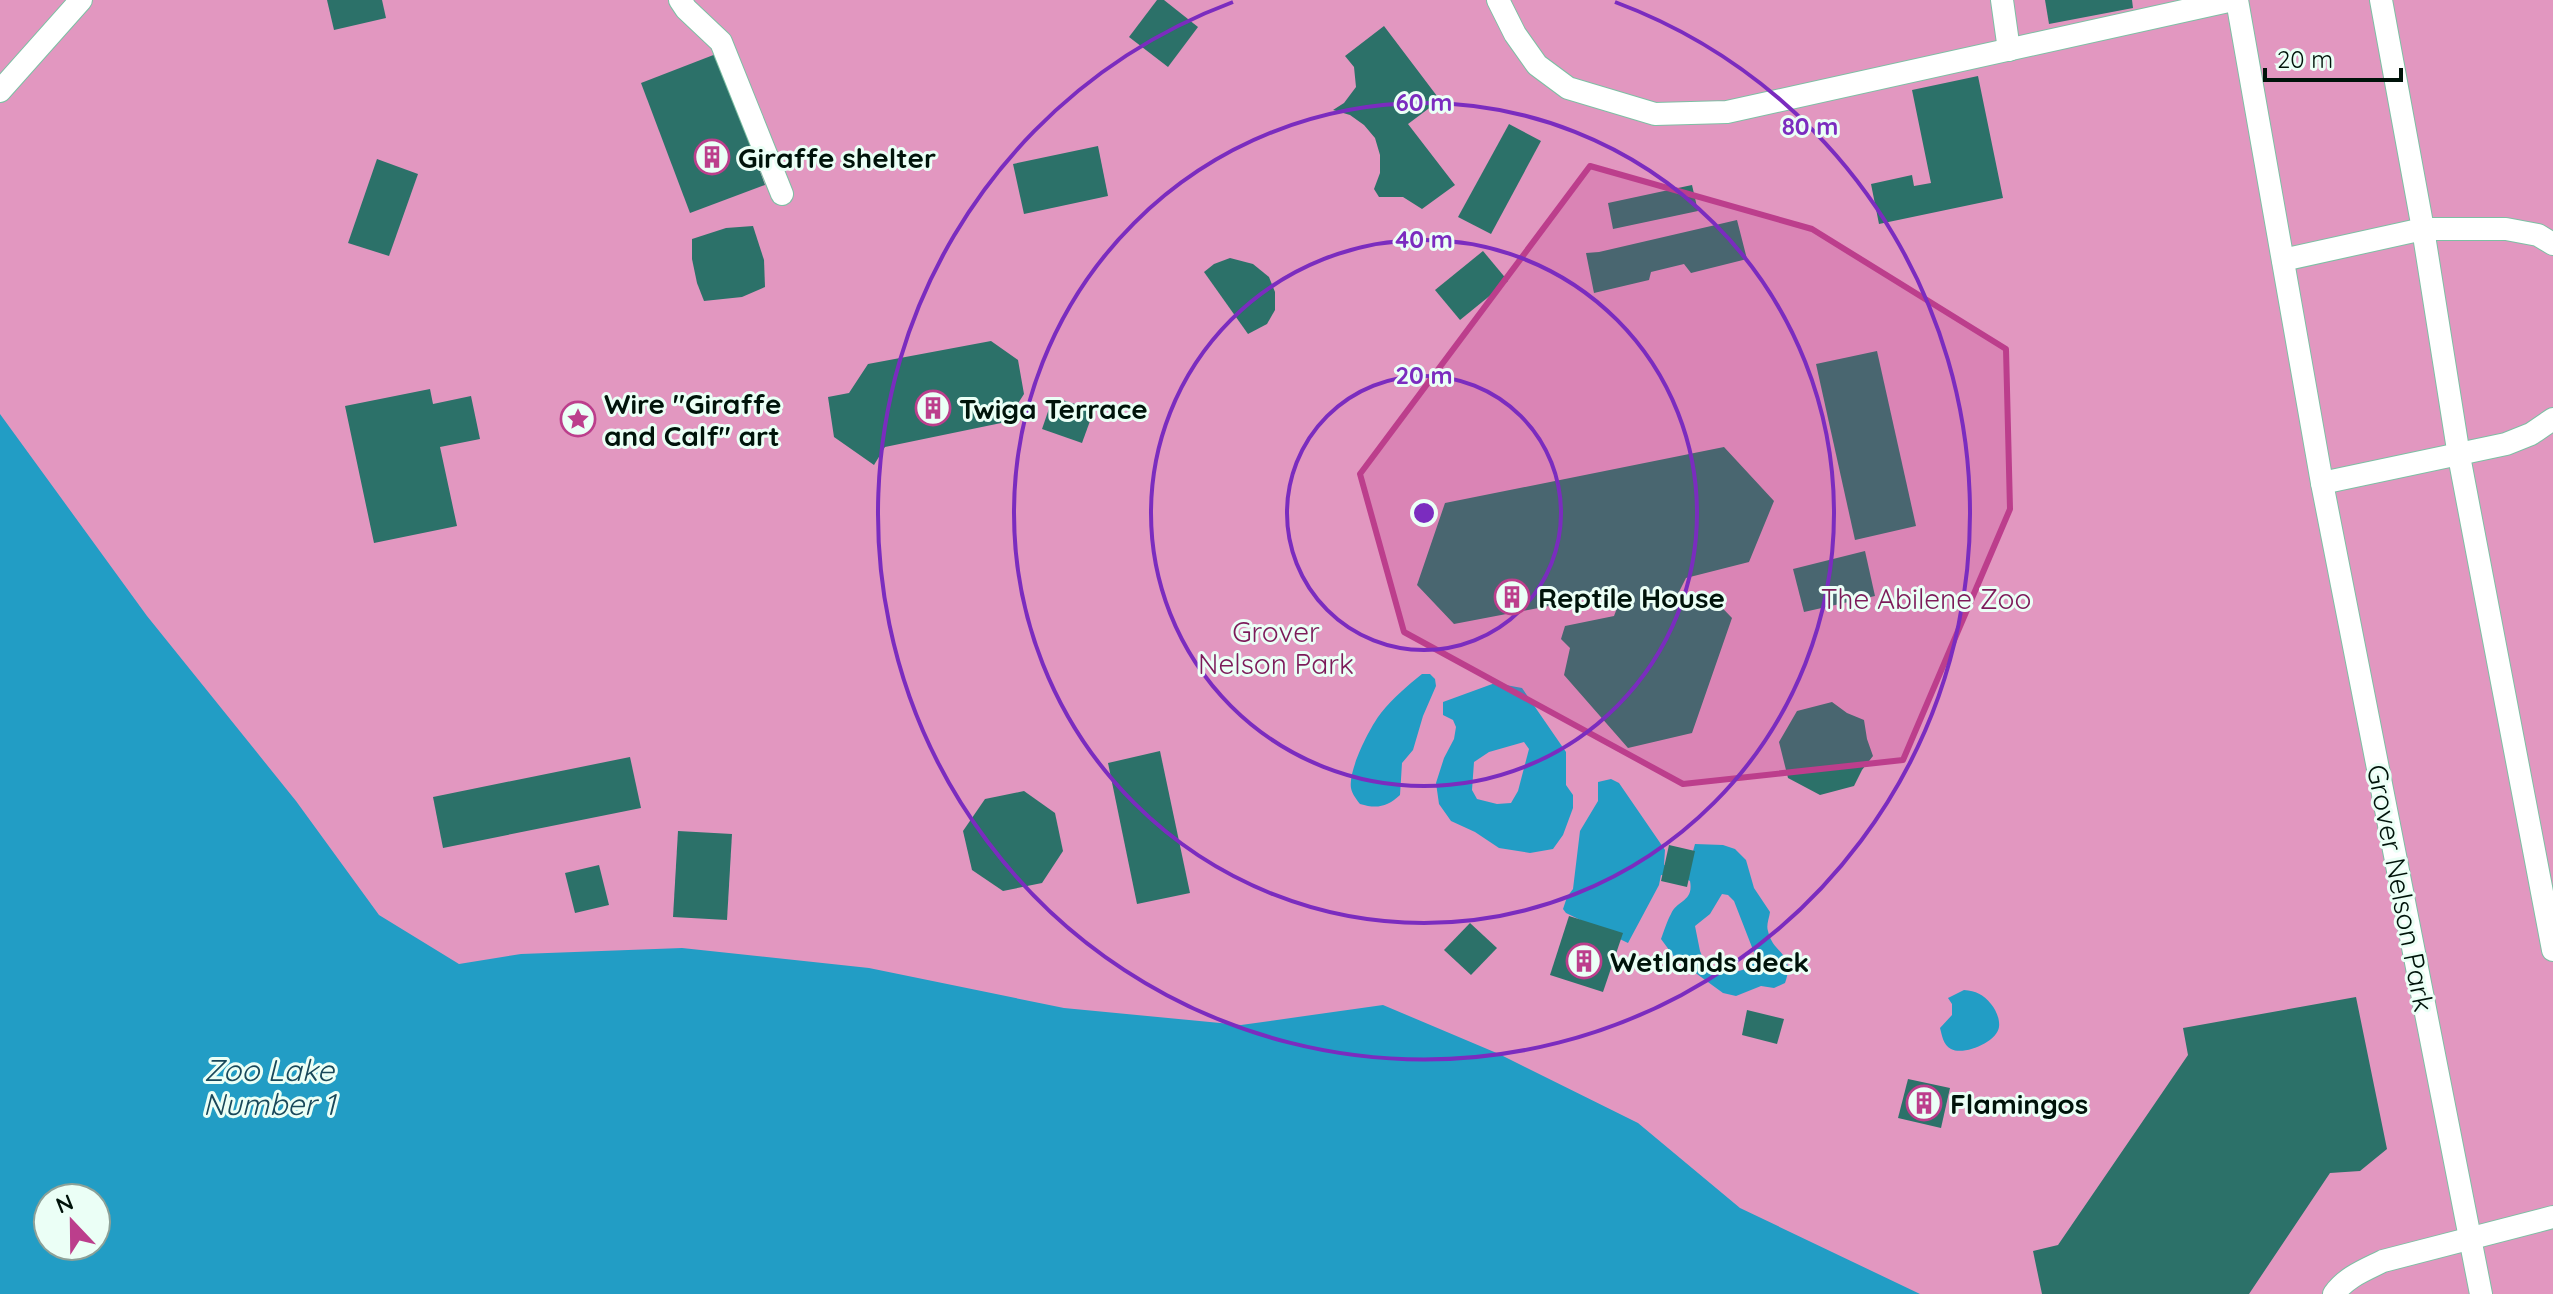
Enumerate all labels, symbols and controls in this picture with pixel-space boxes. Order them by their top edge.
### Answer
scale bar [2265,32,2401,82]
text: 20 m [2277,44,2333,74]
text: 60 m [1396,87,1452,117]
text: 80 m [1782,111,1838,141]
building icon: Giraffe shelter [693,138,731,176]
place label: Giraffe shelter [738,140,936,175]
text: 40 m [1395,224,1453,254]
text: 20 m [1395,360,1453,390]
place label: Wire "Giraffe and Calf" art [604,386,781,453]
building icon: Twiga Terrace [914,389,952,427]
place label: Twiga Terrace [959,391,1148,426]
place icon: Wire "Giraffe and Calf" art [559,400,597,438]
centre of rings [1410,499,1438,527]
building icon: Reptile House [1493,578,1531,616]
place label: Reptile House [1538,580,1725,615]
park label: The Abilene Zoo [1821,581,2031,616]
park label: Grover Nelson Park [1198,614,1354,681]
street label: Grover Nelson Park [2360,761,2442,1015]
building icon: Wetlands deck [1565,942,1603,980]
place label: Wetlands deck [1610,944,1809,979]
water label: Zoo Lake Number 1 [203,1051,337,1123]
building icon: Flamingos [1905,1084,1943,1122]
place label: Flamingos [1950,1086,2088,1121]
north arrow [32,1182,112,1262]
text: N [52,1187,77,1219]

